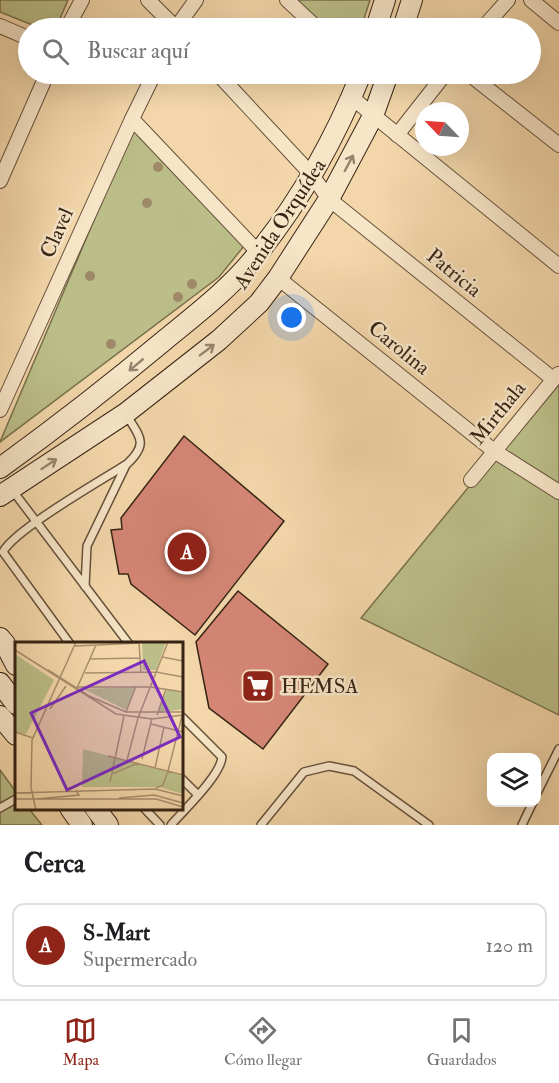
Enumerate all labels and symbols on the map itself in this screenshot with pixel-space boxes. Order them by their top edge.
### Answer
north arrow [415,102,469,156]
street label: Avenida Orquídea [227,153,332,295]
one-way arrow [343,154,355,172]
street label: Clavel [34,203,80,262]
street label: Patricia [421,243,487,304]
your location [277,303,306,332]
street label: Carolina [362,315,436,381]
one-way arrow [198,343,214,356]
one-way arrow [128,358,144,371]
street label: Mirthala [464,375,532,450]
one-way arrow [40,458,57,470]
pin: A [168,530,207,574]
inset map [15,642,183,810]
supermarket icon: HEMSA [240,668,276,704]
place label: HEMSA [281,673,359,700]

